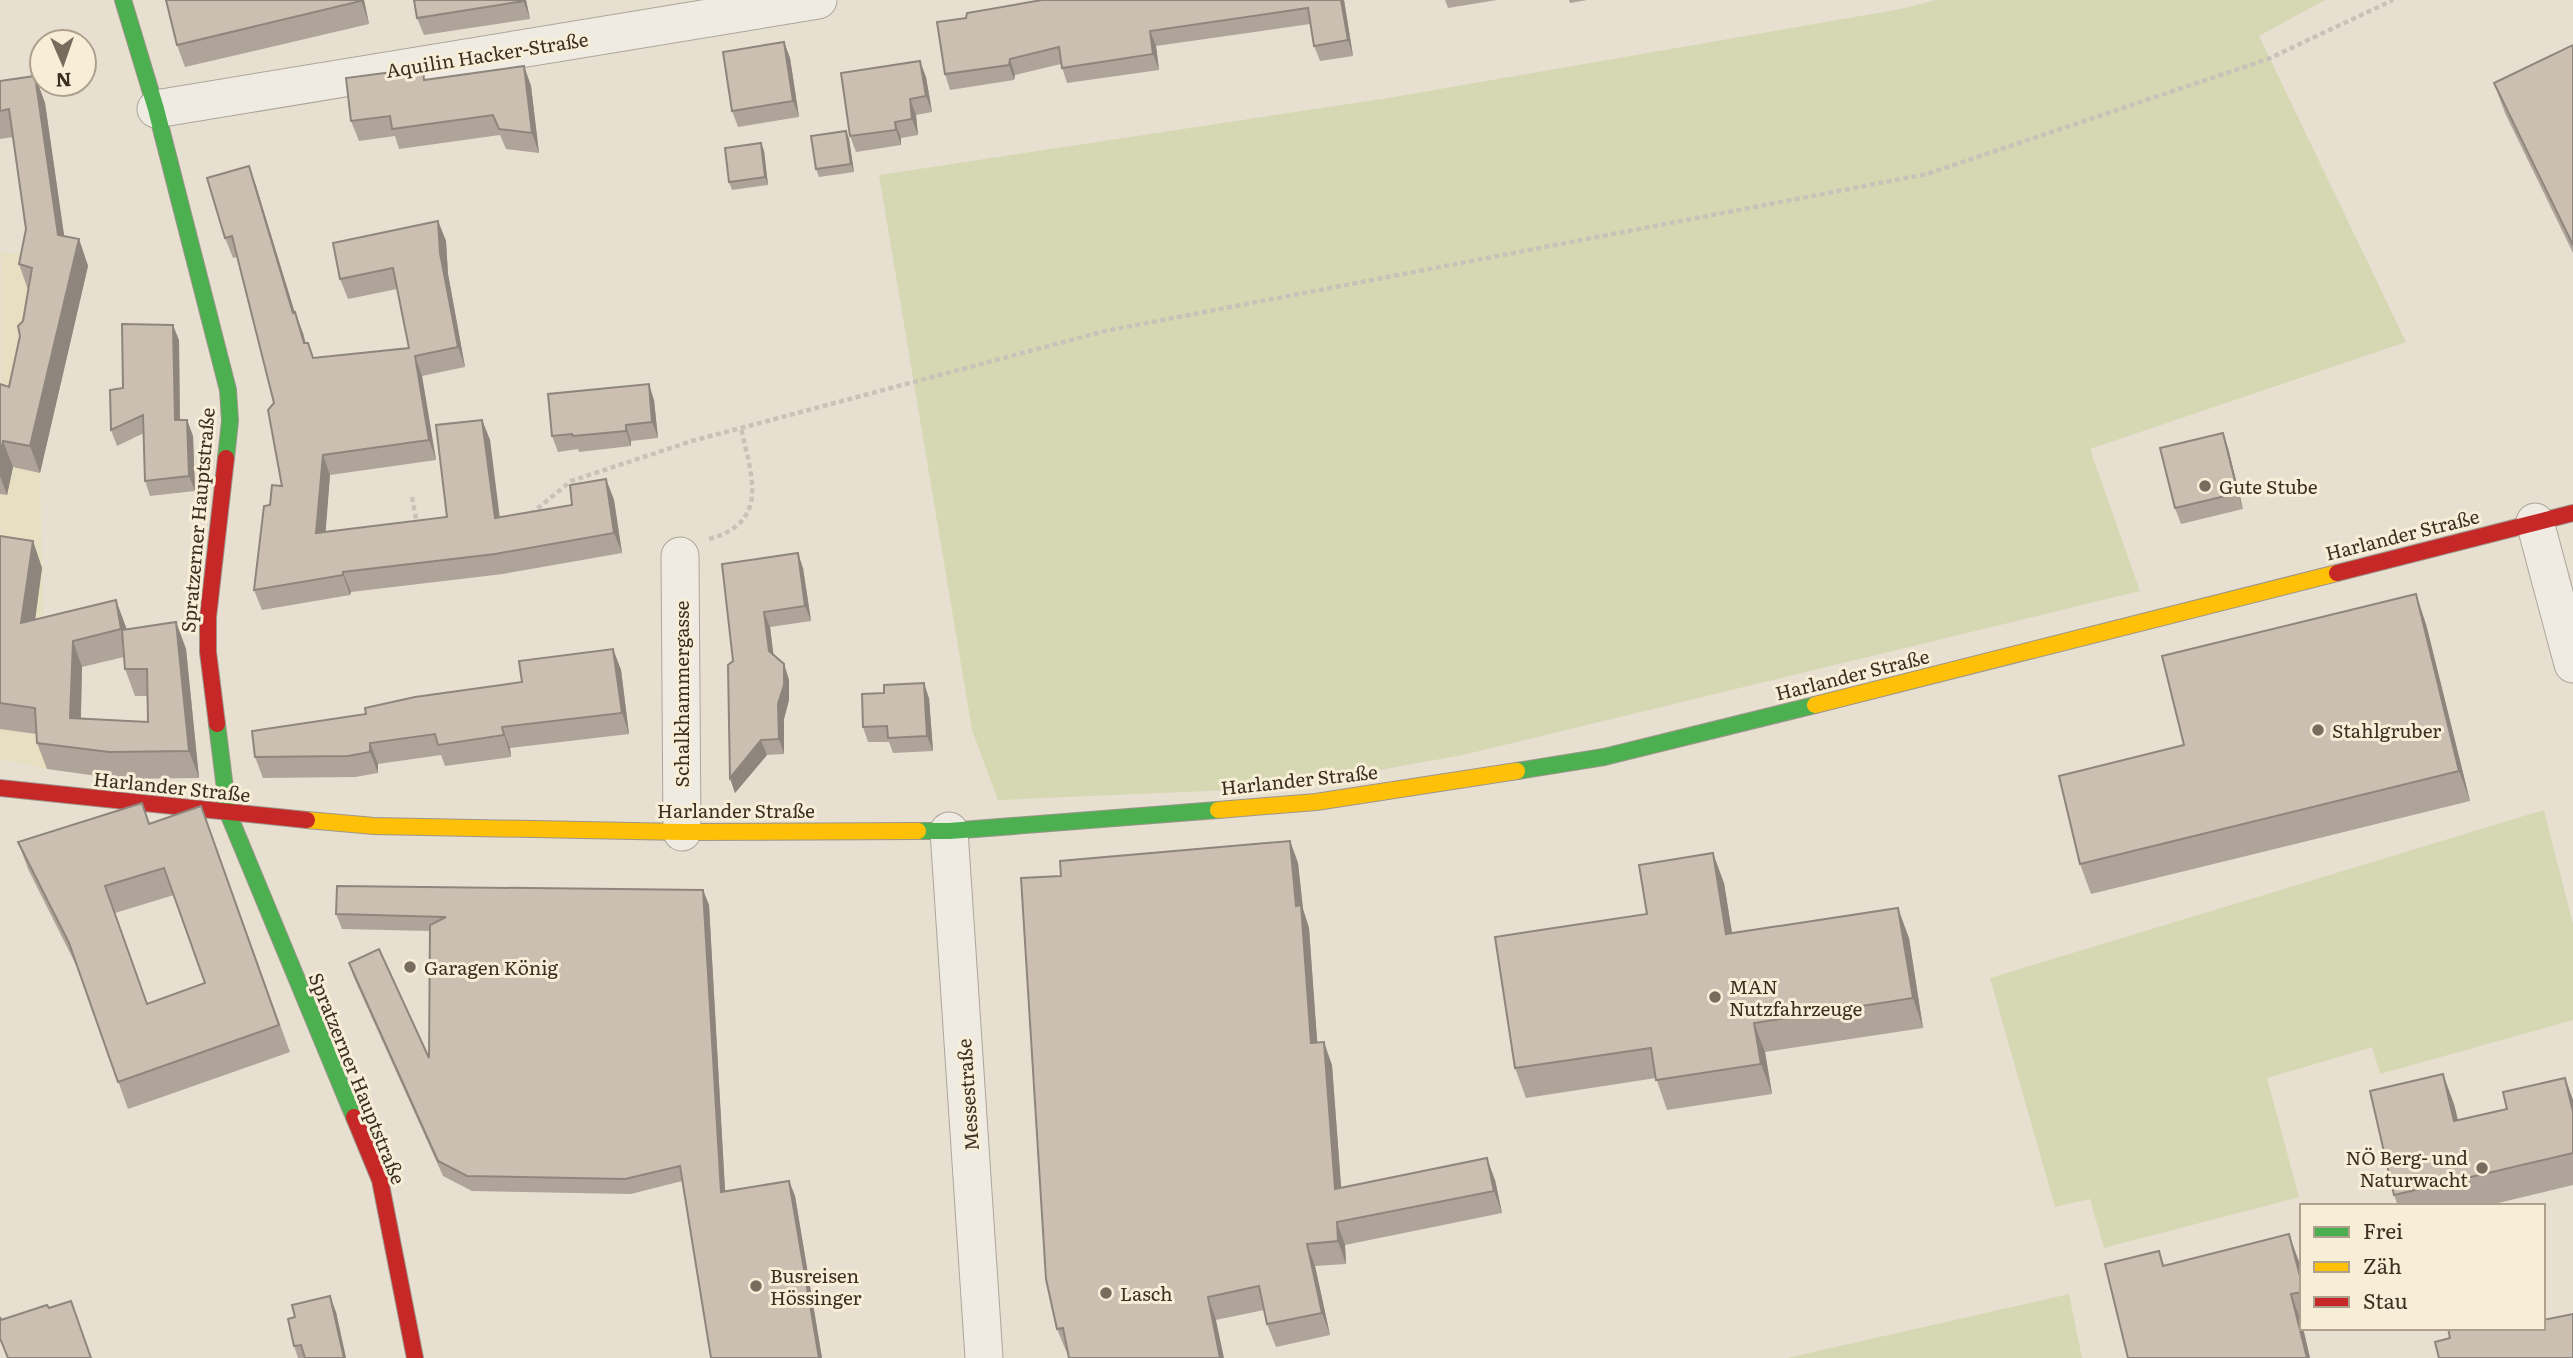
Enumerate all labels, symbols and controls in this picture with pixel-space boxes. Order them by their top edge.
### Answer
street label: Aquilin Hacker-Straße [384,24,590,84]
north arrow [28,28,98,98]
text: N [55,67,72,95]
street label: Spratzerner Hauptstraße [173,406,221,634]
place label: Gute Stube [2219,472,2318,500]
marker: Gute Stube [2197,478,2213,494]
street label: Harlander Straße [2322,501,2482,567]
street label: Schalkhammergasse [667,600,695,787]
street label: Harlander Straße [1772,641,1932,707]
place label: Stahlgruber [2332,716,2441,744]
marker: Stahlgruber [2310,722,2326,738]
street label: Harlander Straße [1219,757,1379,801]
street label: Harlander Straße [92,764,252,808]
street label: Harlander Straße [657,796,815,824]
place label: Garagen König [424,953,559,981]
marker: Garagen König [402,959,418,975]
street label: Spratzerner Hauptstraße [303,968,413,1188]
place label: MAN Nutzfahrzeuge [1729,972,1863,1022]
marker: MAN Nutzfahrzeuge [1707,989,1723,1005]
street label: Messestraße [949,1038,985,1152]
place label: NÖ Berg- und Naturwacht [2346,1143,2468,1193]
marker: NÖ Berg- und Naturwacht [2474,1160,2490,1176]
legend [2300,1204,2545,1330]
text: Frei [2363,1214,2403,1245]
text: Zäh [2363,1249,2402,1280]
place label: Busreisen Hössinger [770,1261,862,1311]
marker: Busreisen Hössinger [748,1278,764,1294]
place label: Lasch [1120,1279,1173,1307]
text: Stau [2363,1284,2408,1315]
marker: Lasch [1098,1285,1114,1301]

